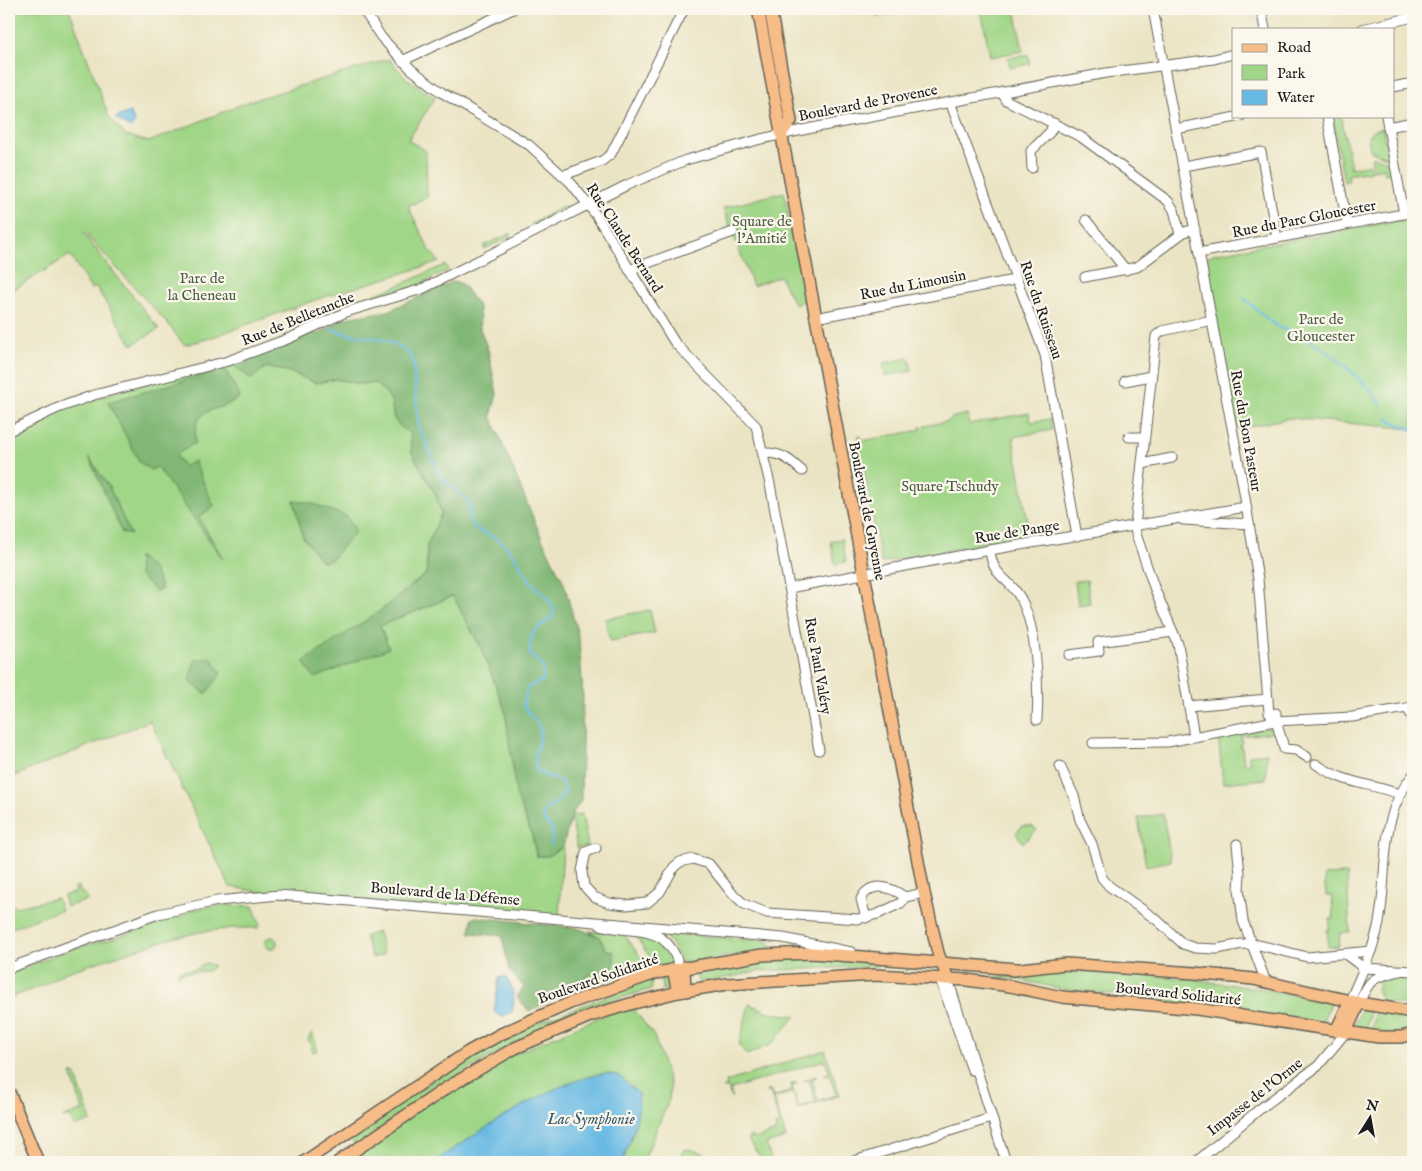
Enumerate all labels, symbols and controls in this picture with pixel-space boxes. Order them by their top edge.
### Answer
legend [1232,28,1394,118]
text: Road [1277,38,1312,57]
text: Park [1277,64,1307,83]
street label: Boulevard de Provence [797,80,939,126]
text: Water [1277,88,1315,107]
street label: Rue Claude Bernard [581,180,667,297]
street label: Rue du Parc Gloucester [1230,196,1378,242]
park label: Square de l'Amitié [732,212,792,248]
street label: Rue du Ruisseau [1015,258,1067,362]
street label: Rue du Limousin [858,265,968,305]
park label: Parc de la Cheneau [168,269,236,305]
street label: Rue de Belletanche [239,288,357,350]
park label: Parc de Gloucester [1287,310,1355,346]
street label: Rue du Bon Pasteur [1226,369,1266,494]
street label: Boulevard de Guyenne [844,440,890,582]
park label: Square Tschudy [901,477,999,496]
street label: Rue de Pange [973,516,1061,548]
street label: Rue Paul Valéry [800,616,836,717]
street label: Boulevard de la Défense [370,878,521,910]
street label: Boulevard Solidarité [535,949,661,1009]
street label: Boulevard Solidarité [1114,978,1242,1010]
street label: Impasse de l'Orme [1203,1054,1307,1140]
north arrow [1344,1094,1394,1144]
text: N [1364,1096,1380,1116]
water label: Lac Symphonie [546,1110,635,1130]

